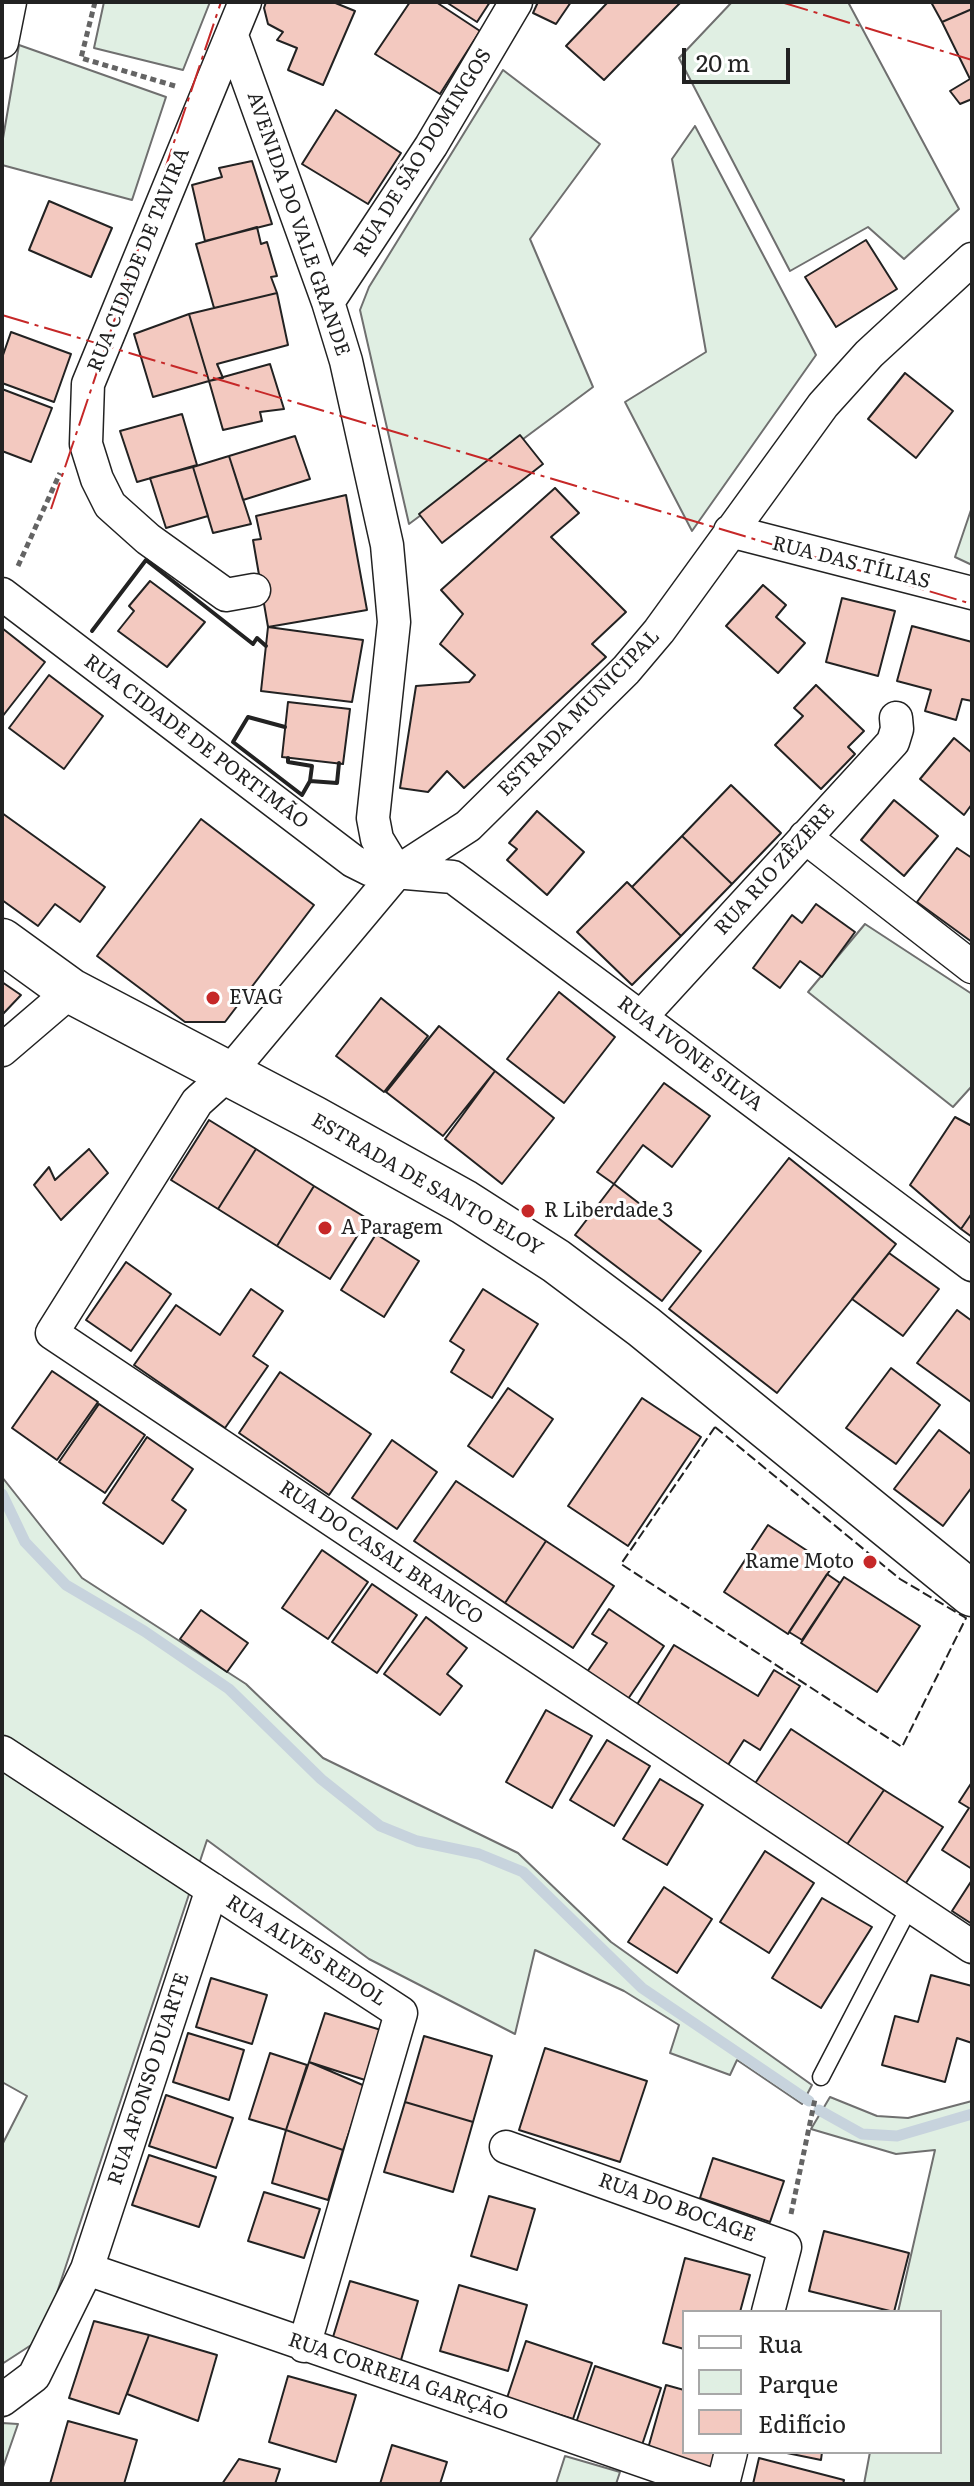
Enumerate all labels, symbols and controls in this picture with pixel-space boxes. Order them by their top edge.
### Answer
scale bar [686,32,794,82]
text: 20 m [696,44,750,79]
street label: RUA DE SÃO DOMINGOS [349,45,497,261]
street label: AVENIDA DO VALE GRANDE [241,89,355,359]
street label: RUA CIDADE DE TAVIRA [83,145,195,375]
street label: RUA DAS TÍLIAS [769,532,933,594]
street label: ESTRADA MUNICIPAL [493,625,665,801]
street label: RUA CIDADE DE PORTIMÃO [79,650,313,834]
street label: RUA RIO ZÊZERE [710,800,840,940]
place label: EVAG [229,986,283,1010]
marker: EVAG [204,989,222,1007]
street label: RUA IVONE SILVA [613,992,767,1116]
street label: ESTRADA DE SANTO ELOY [307,1109,547,1261]
place label: R Liberdade 3 [544,1199,673,1223]
marker: R Liberdade 3 [519,1202,537,1220]
place label: A Paragem [341,1216,443,1240]
marker: A Paragem [316,1219,334,1237]
street label: RUA DO CASAL BRANCO [275,1476,487,1630]
place label: Rame Moto [745,1550,854,1574]
marker: Rame Moto [861,1553,879,1571]
street label: RUA ALVES REDOL [221,1890,391,2012]
street label: RUA AFONSO DUARTE [103,1970,195,2188]
street label: RUA DO BOCAGE [595,2168,759,2248]
legend [682,2310,942,2454]
text: Rua [758,2325,802,2360]
street label: RUA CORREIA GARÇÃO [285,2328,511,2426]
text: Parque [758,2365,838,2400]
text: Edifício [758,2405,846,2440]

